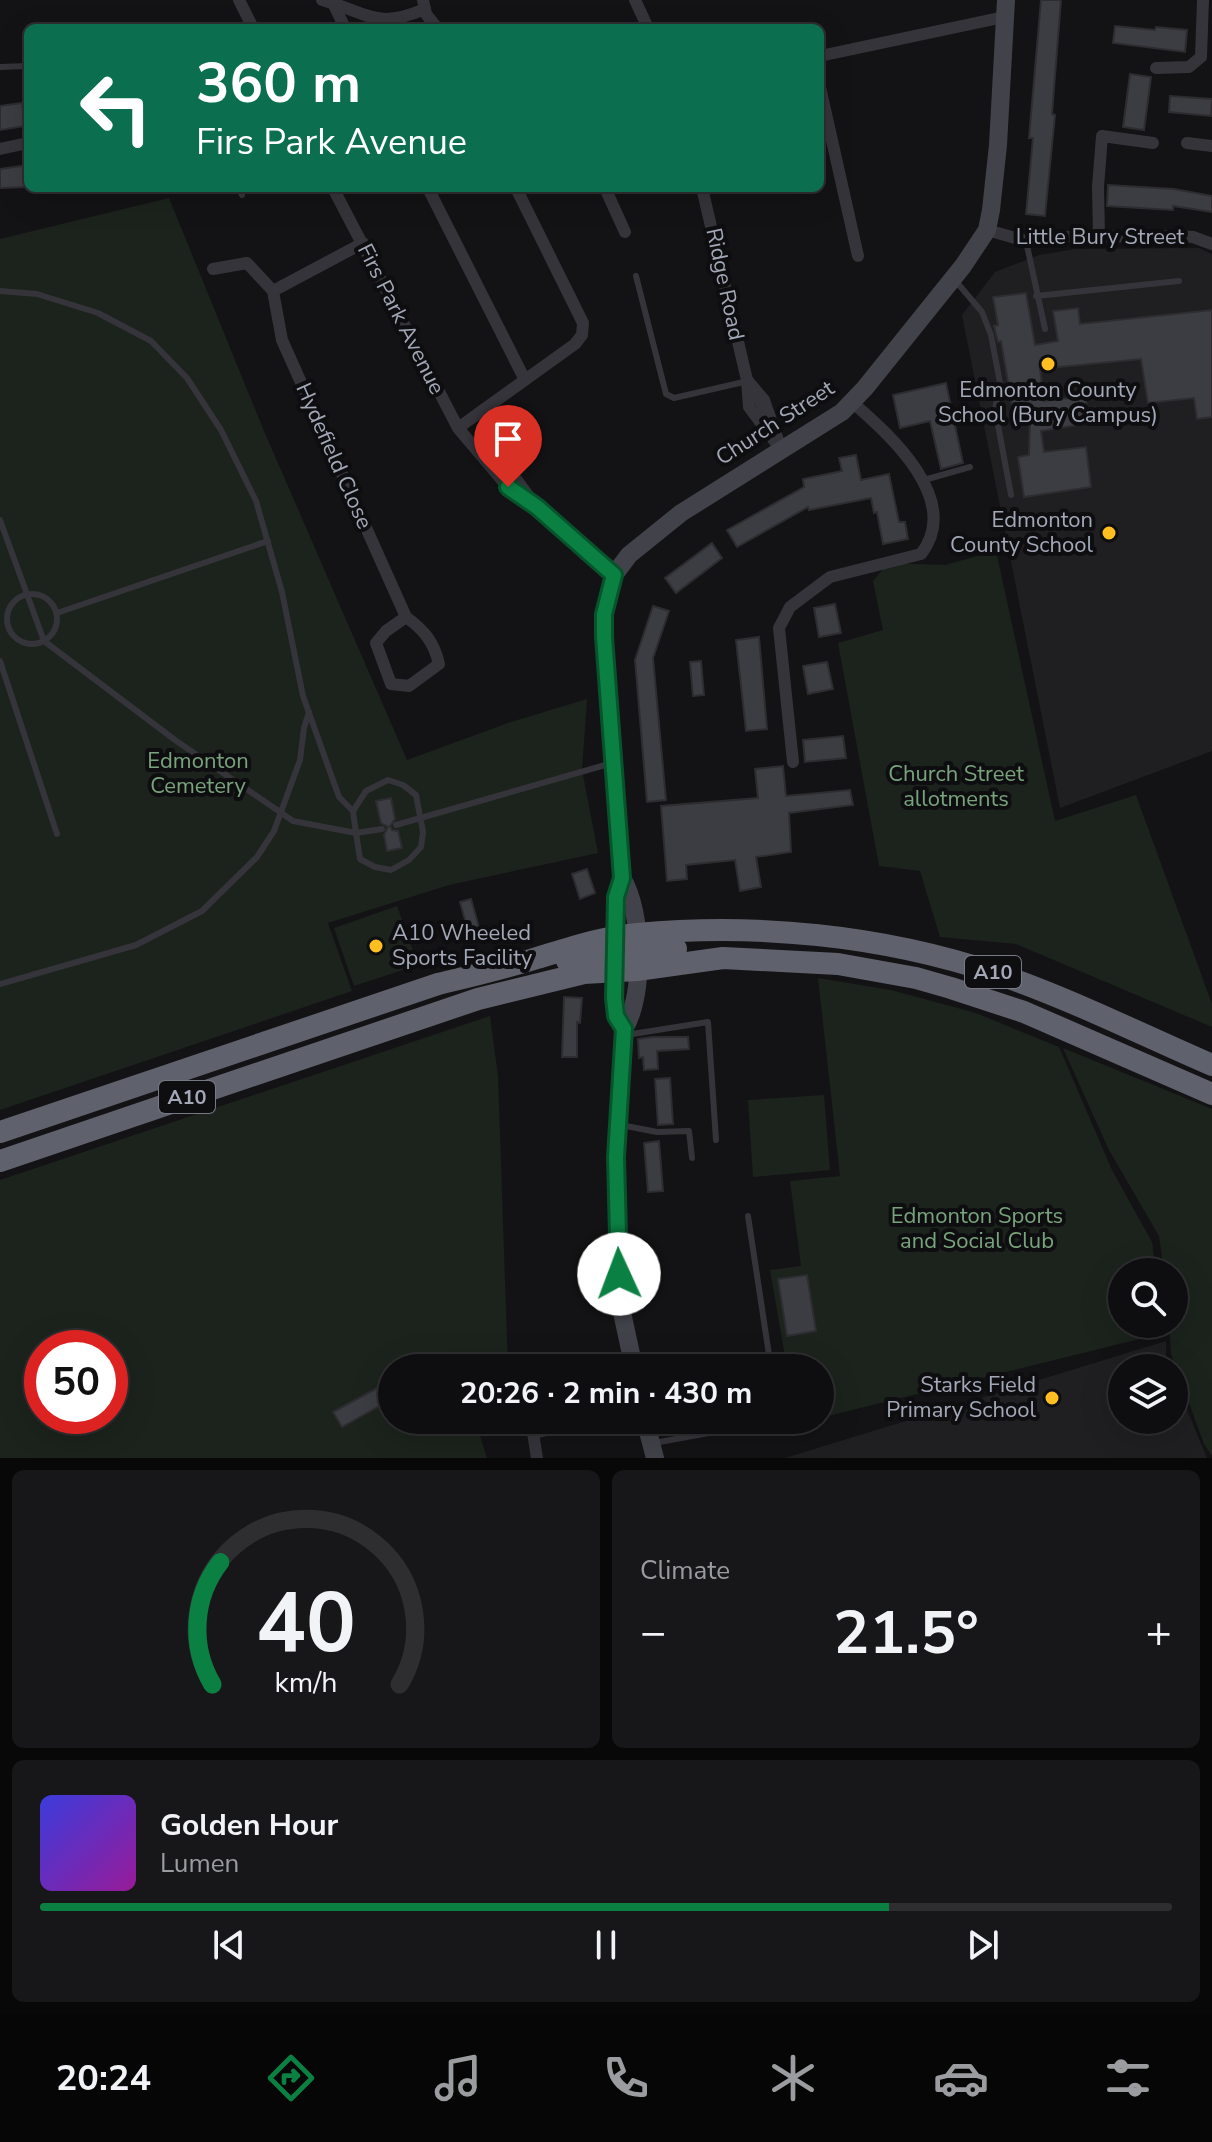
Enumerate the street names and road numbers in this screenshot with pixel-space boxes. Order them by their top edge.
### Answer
street label: Little Bury Street [1016,222,1185,252]
street label: Ridge Road [698,225,752,343]
street label: Firs Park Avenue [350,238,452,400]
street label: Church Street [710,373,840,473]
street label: Hydefield Close [288,378,380,534]
road number: A10 [965,956,1021,988]
road number: A10 [159,1081,215,1113]

